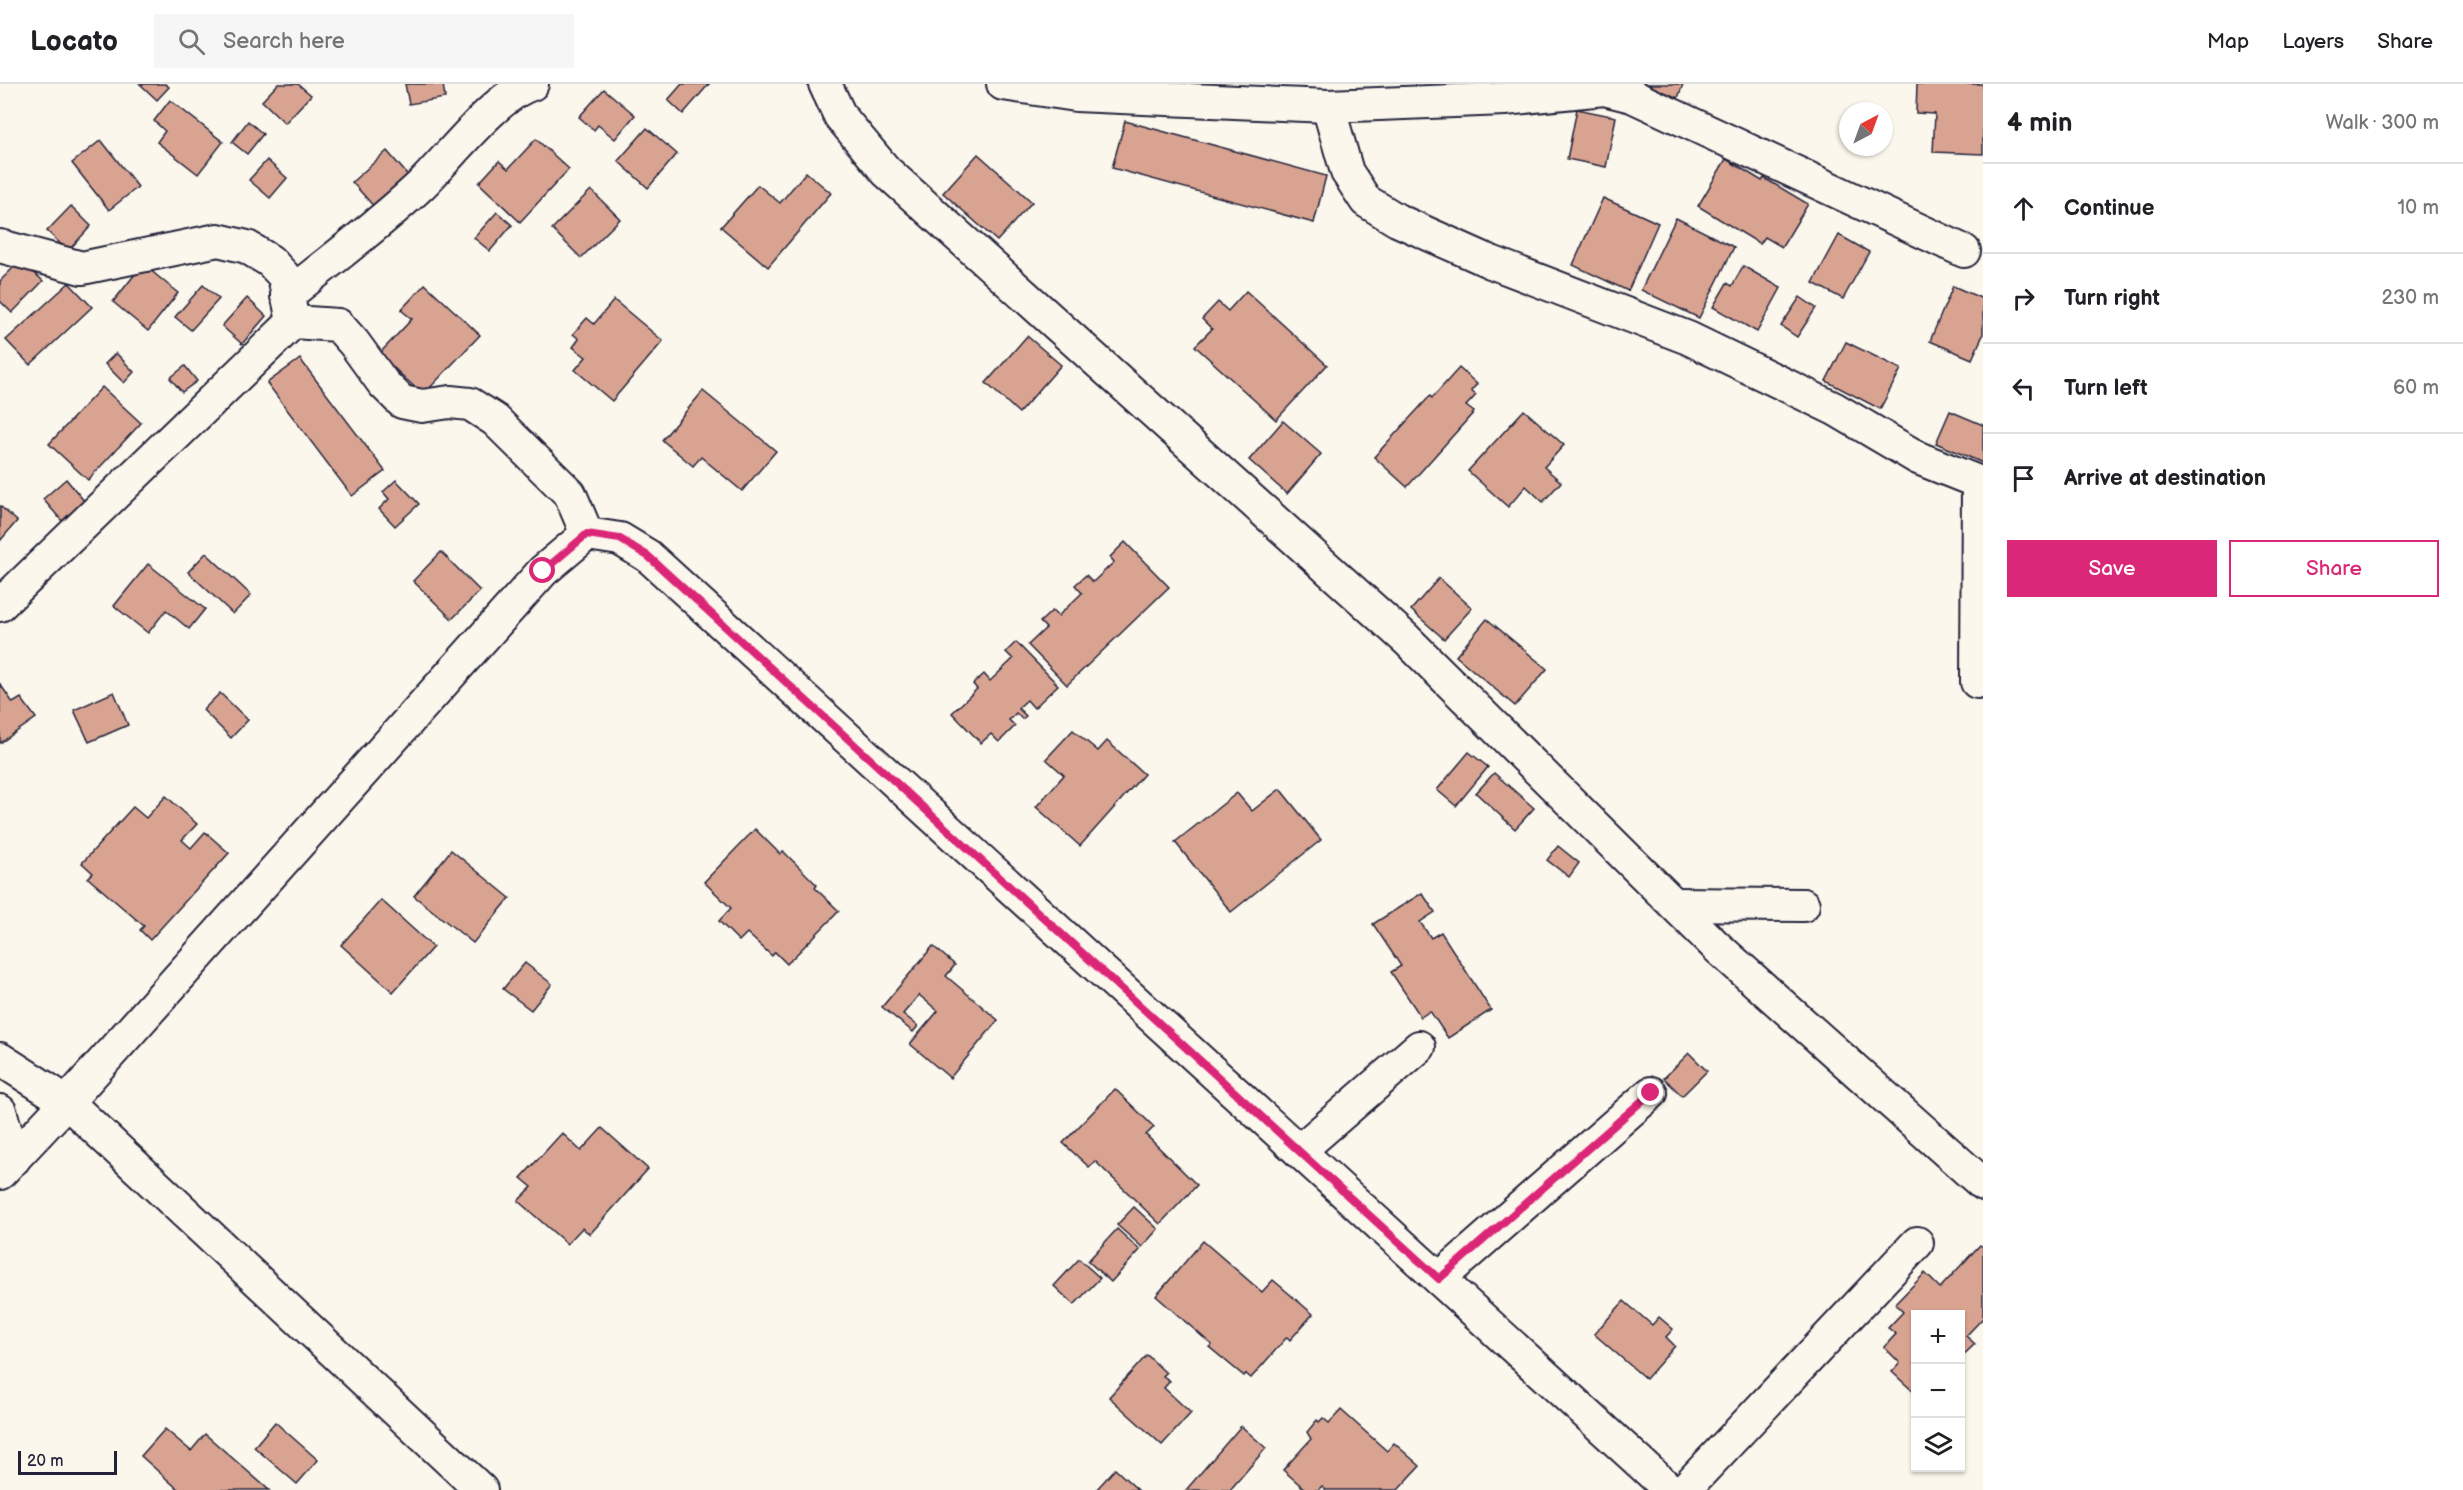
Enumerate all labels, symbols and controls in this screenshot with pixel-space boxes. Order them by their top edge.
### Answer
search box [154,14,574,68]
text: Locato [30,25,118,58]
icon: search [175,25,208,58]
text: Search here [223,28,345,55]
text: Map [2207,29,2249,54]
text: Layers [2282,29,2344,54]
text: Share [2377,29,2433,54]
north arrow [1839,102,1893,156]
text: 4 min [2007,108,2072,139]
text: Walk · 300 m [2326,111,2439,135]
icon: ahead [2007,192,2040,225]
text: Continue [2064,195,2154,222]
text: 10 m [2398,196,2439,220]
icon: right [2007,282,2040,315]
text: Turn right [2064,285,2160,312]
text: 230 m [2382,286,2439,310]
icon: left [2007,372,2040,405]
text: Turn left [2064,375,2148,402]
text: 60 m [2393,376,2439,400]
icon: arrive [2007,462,2040,495]
text: Arrive at destination [2064,465,2266,492]
button: Save [2007,540,2217,597]
button: Share [2229,540,2439,597]
route start [529,557,555,583]
route end [1637,1079,1663,1105]
map controls [1911,1310,1965,1472]
button: + [1911,1310,1965,1364]
button: − [1911,1364,1965,1418]
button: layers [1911,1418,1965,1472]
scale bar [18,1448,117,1476]
text: 20 m [27,1452,63,1471]

